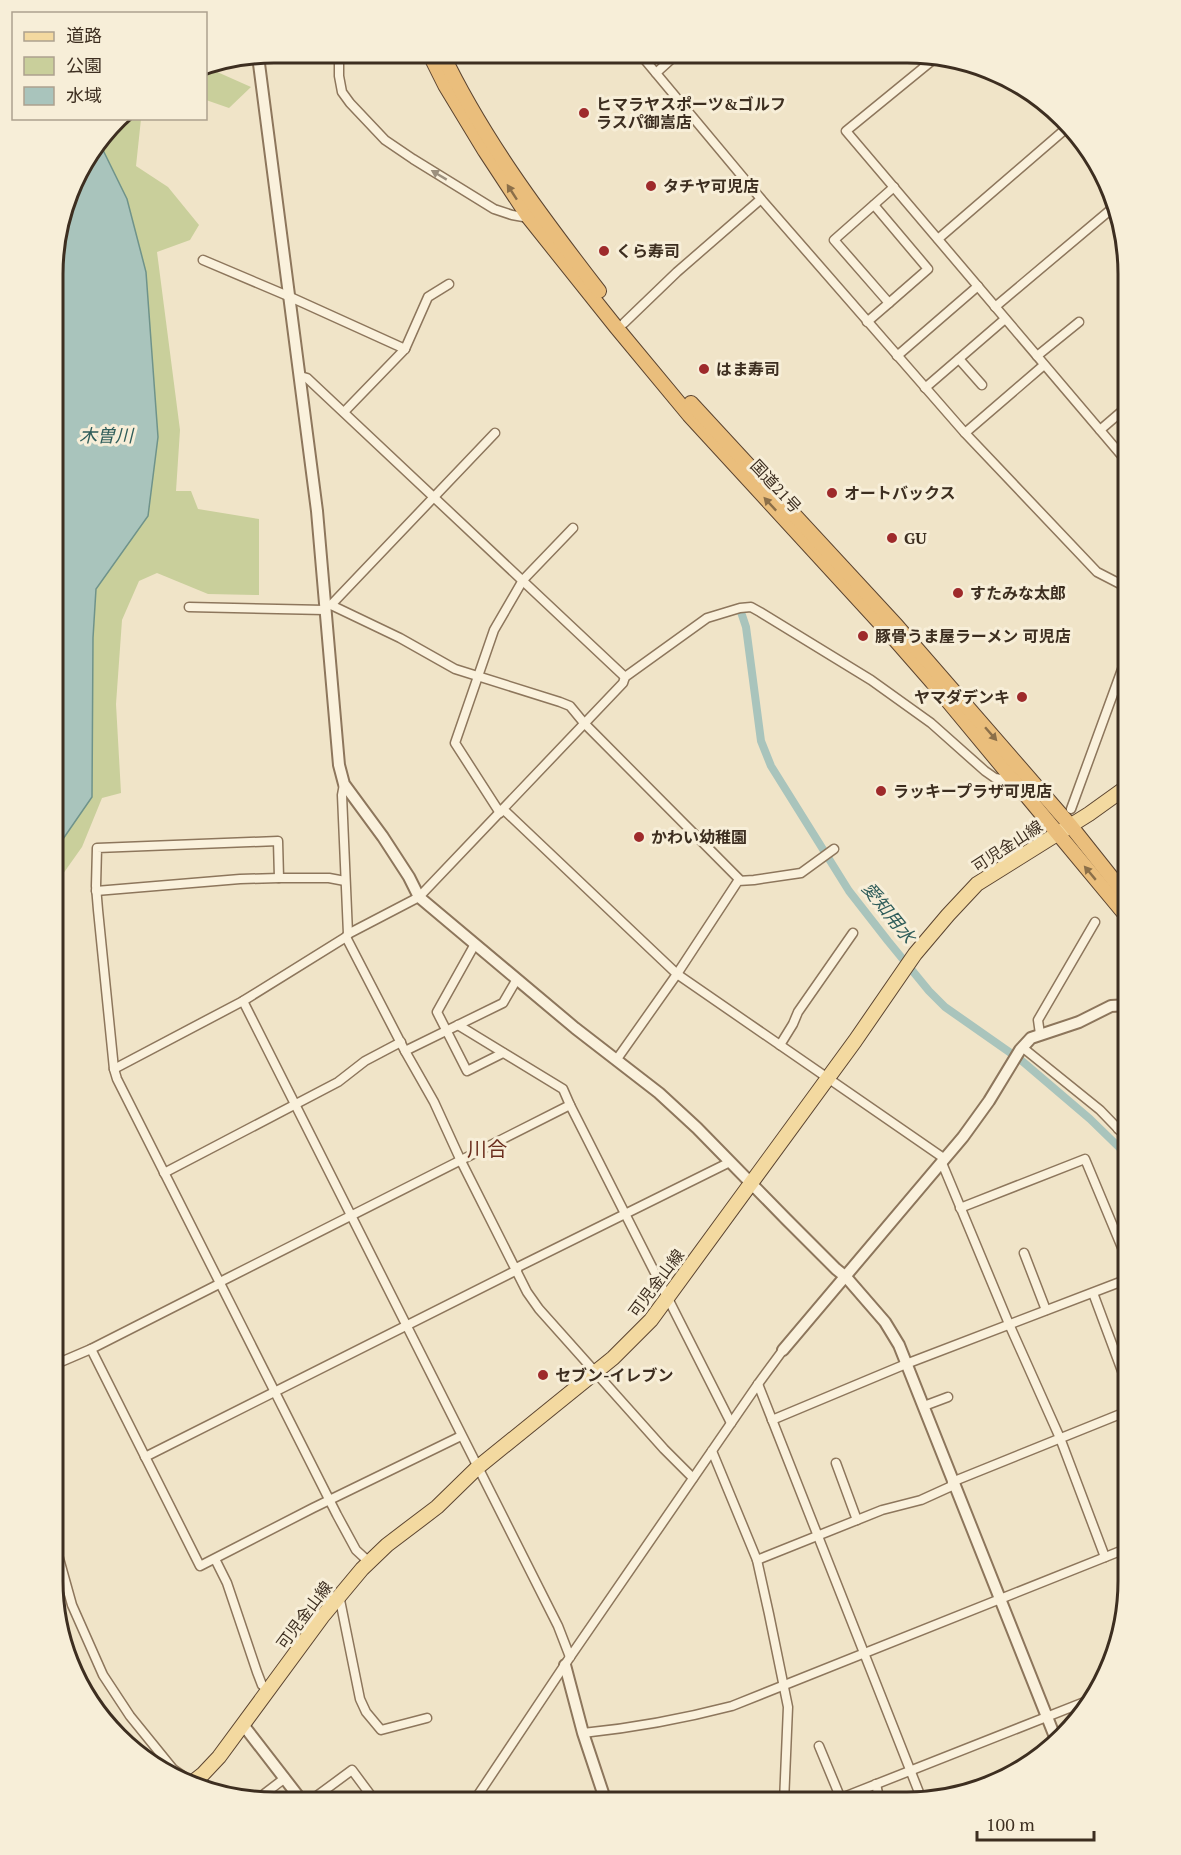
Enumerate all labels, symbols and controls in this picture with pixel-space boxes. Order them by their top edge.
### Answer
legend [12,12,207,120]
text: 道路 [66,23,102,47]
text: 公園 [66,53,102,77]
text: 水域 [66,83,102,107]
place label: ヒマラヤスポーツ&ゴルフ ラスパ御嵩店 [596,93,786,133]
marker: ヒマラヤスポーツ&ゴルフ ラスパ御嵩店 [577,106,591,120]
one-way arrow [431,169,447,180]
place label: タチヤ可児店 [663,175,759,197]
marker: タチヤ可児店 [644,179,658,193]
one-way arrow [506,185,518,201]
place label: くら寿司 [616,240,680,262]
marker: くら寿司 [597,244,611,258]
place label: はま寿司 [716,358,780,380]
marker: はま寿司 [697,362,711,376]
water label: 木曽川 [79,423,135,447]
street label: 国道21号 [746,455,806,517]
place label: オートバックス [844,482,956,504]
marker: オートバックス [825,486,839,500]
one-way arrow [764,497,777,512]
place label: GU [904,527,927,549]
marker: GU [885,531,899,545]
place label: すたみな太郎 [970,582,1066,604]
marker: すたみな太郎 [951,586,965,600]
place label: 豚骨うま屋ラーメン 可児店 [875,625,1071,647]
marker: 豚骨うま屋ラーメン 可児店 [856,629,870,643]
place label: ヤマダデンキ [914,686,1010,708]
marker: ヤマダデンキ [1015,690,1029,704]
one-way arrow [984,726,997,742]
place label: ラッキープラザ可児店 [893,780,1052,802]
marker: ラッキープラザ可児店 [874,784,888,798]
street label: 可児金山線 [967,815,1047,877]
place label: かわい幼稚園 [651,826,747,848]
marker: かわい幼稚園 [632,830,646,844]
one-way arrow [1084,865,1097,881]
water label: 愛知用水 [857,876,922,949]
district label: 川合 [467,1135,507,1162]
street label: 可児金山線 [623,1244,689,1322]
place label: セブン-イレブン [555,1364,674,1386]
marker: セブン-イレブン [536,1368,550,1382]
street label: 可児金山線 [271,1576,337,1654]
scale bar [977,1804,1094,1842]
text: 100 m [986,1812,1035,1836]

